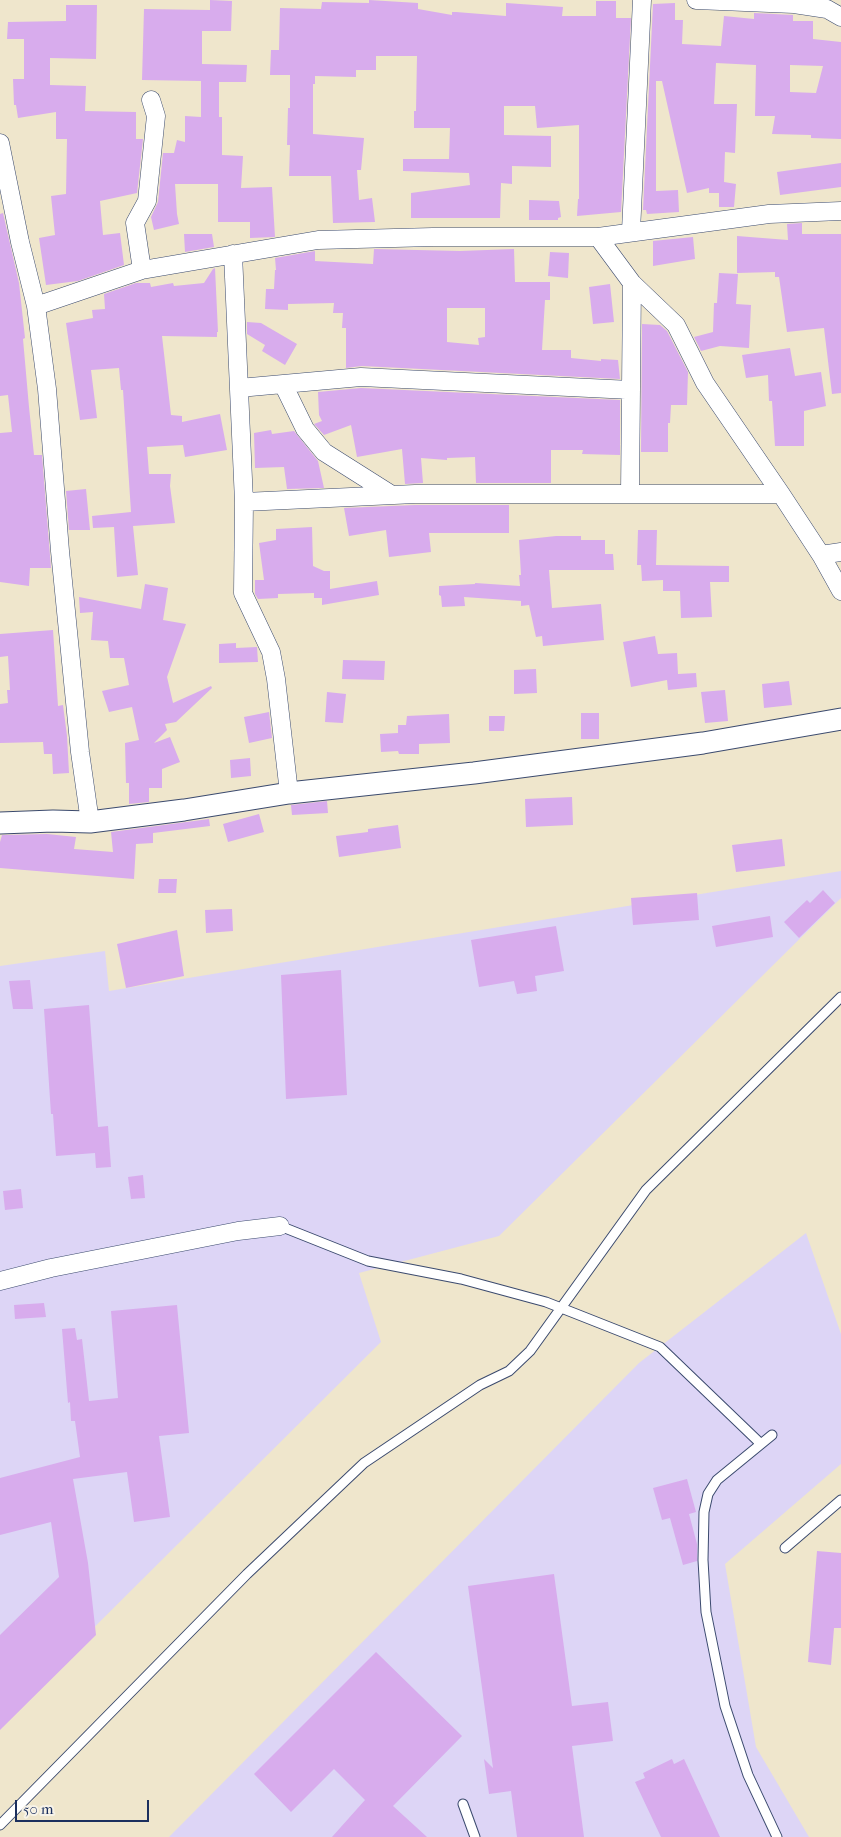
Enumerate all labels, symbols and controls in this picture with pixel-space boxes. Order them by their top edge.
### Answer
scale bar [18,1790,151,1822]
text: 50 m [23,1800,53,1818]

